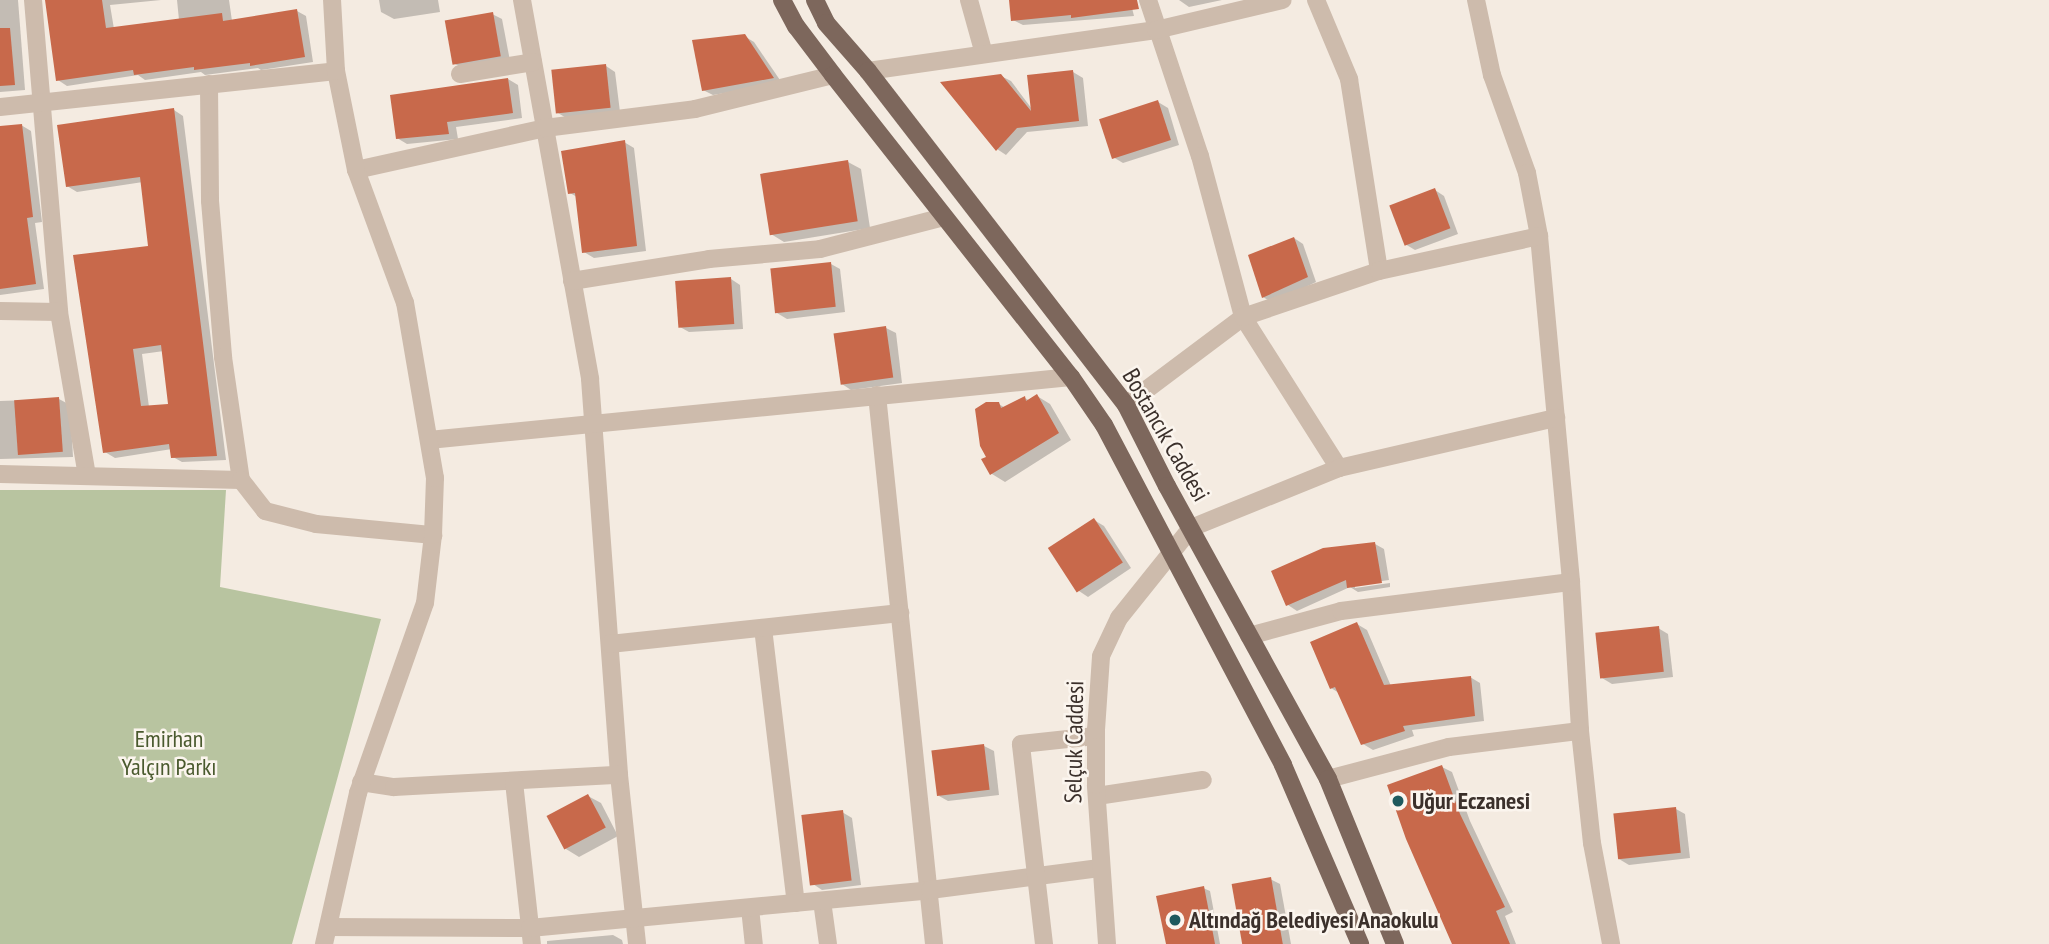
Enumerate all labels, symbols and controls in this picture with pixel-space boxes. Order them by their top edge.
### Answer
street label: Bostancık Caddesi [1116,363,1216,507]
street label: Selçuk Caddesi [1059,680,1089,804]
park label: Emirhan Yalçın Parkı [122,725,216,781]
place label: Uğur Eczanesi [1412,787,1530,815]
marker: Uğur Eczanesi [1390,793,1406,809]
place label: Altındağ Belediyesi Anaokulu [1189,906,1439,934]
marker: Altındağ Belediyesi Anaokulu [1167,912,1183,928]

